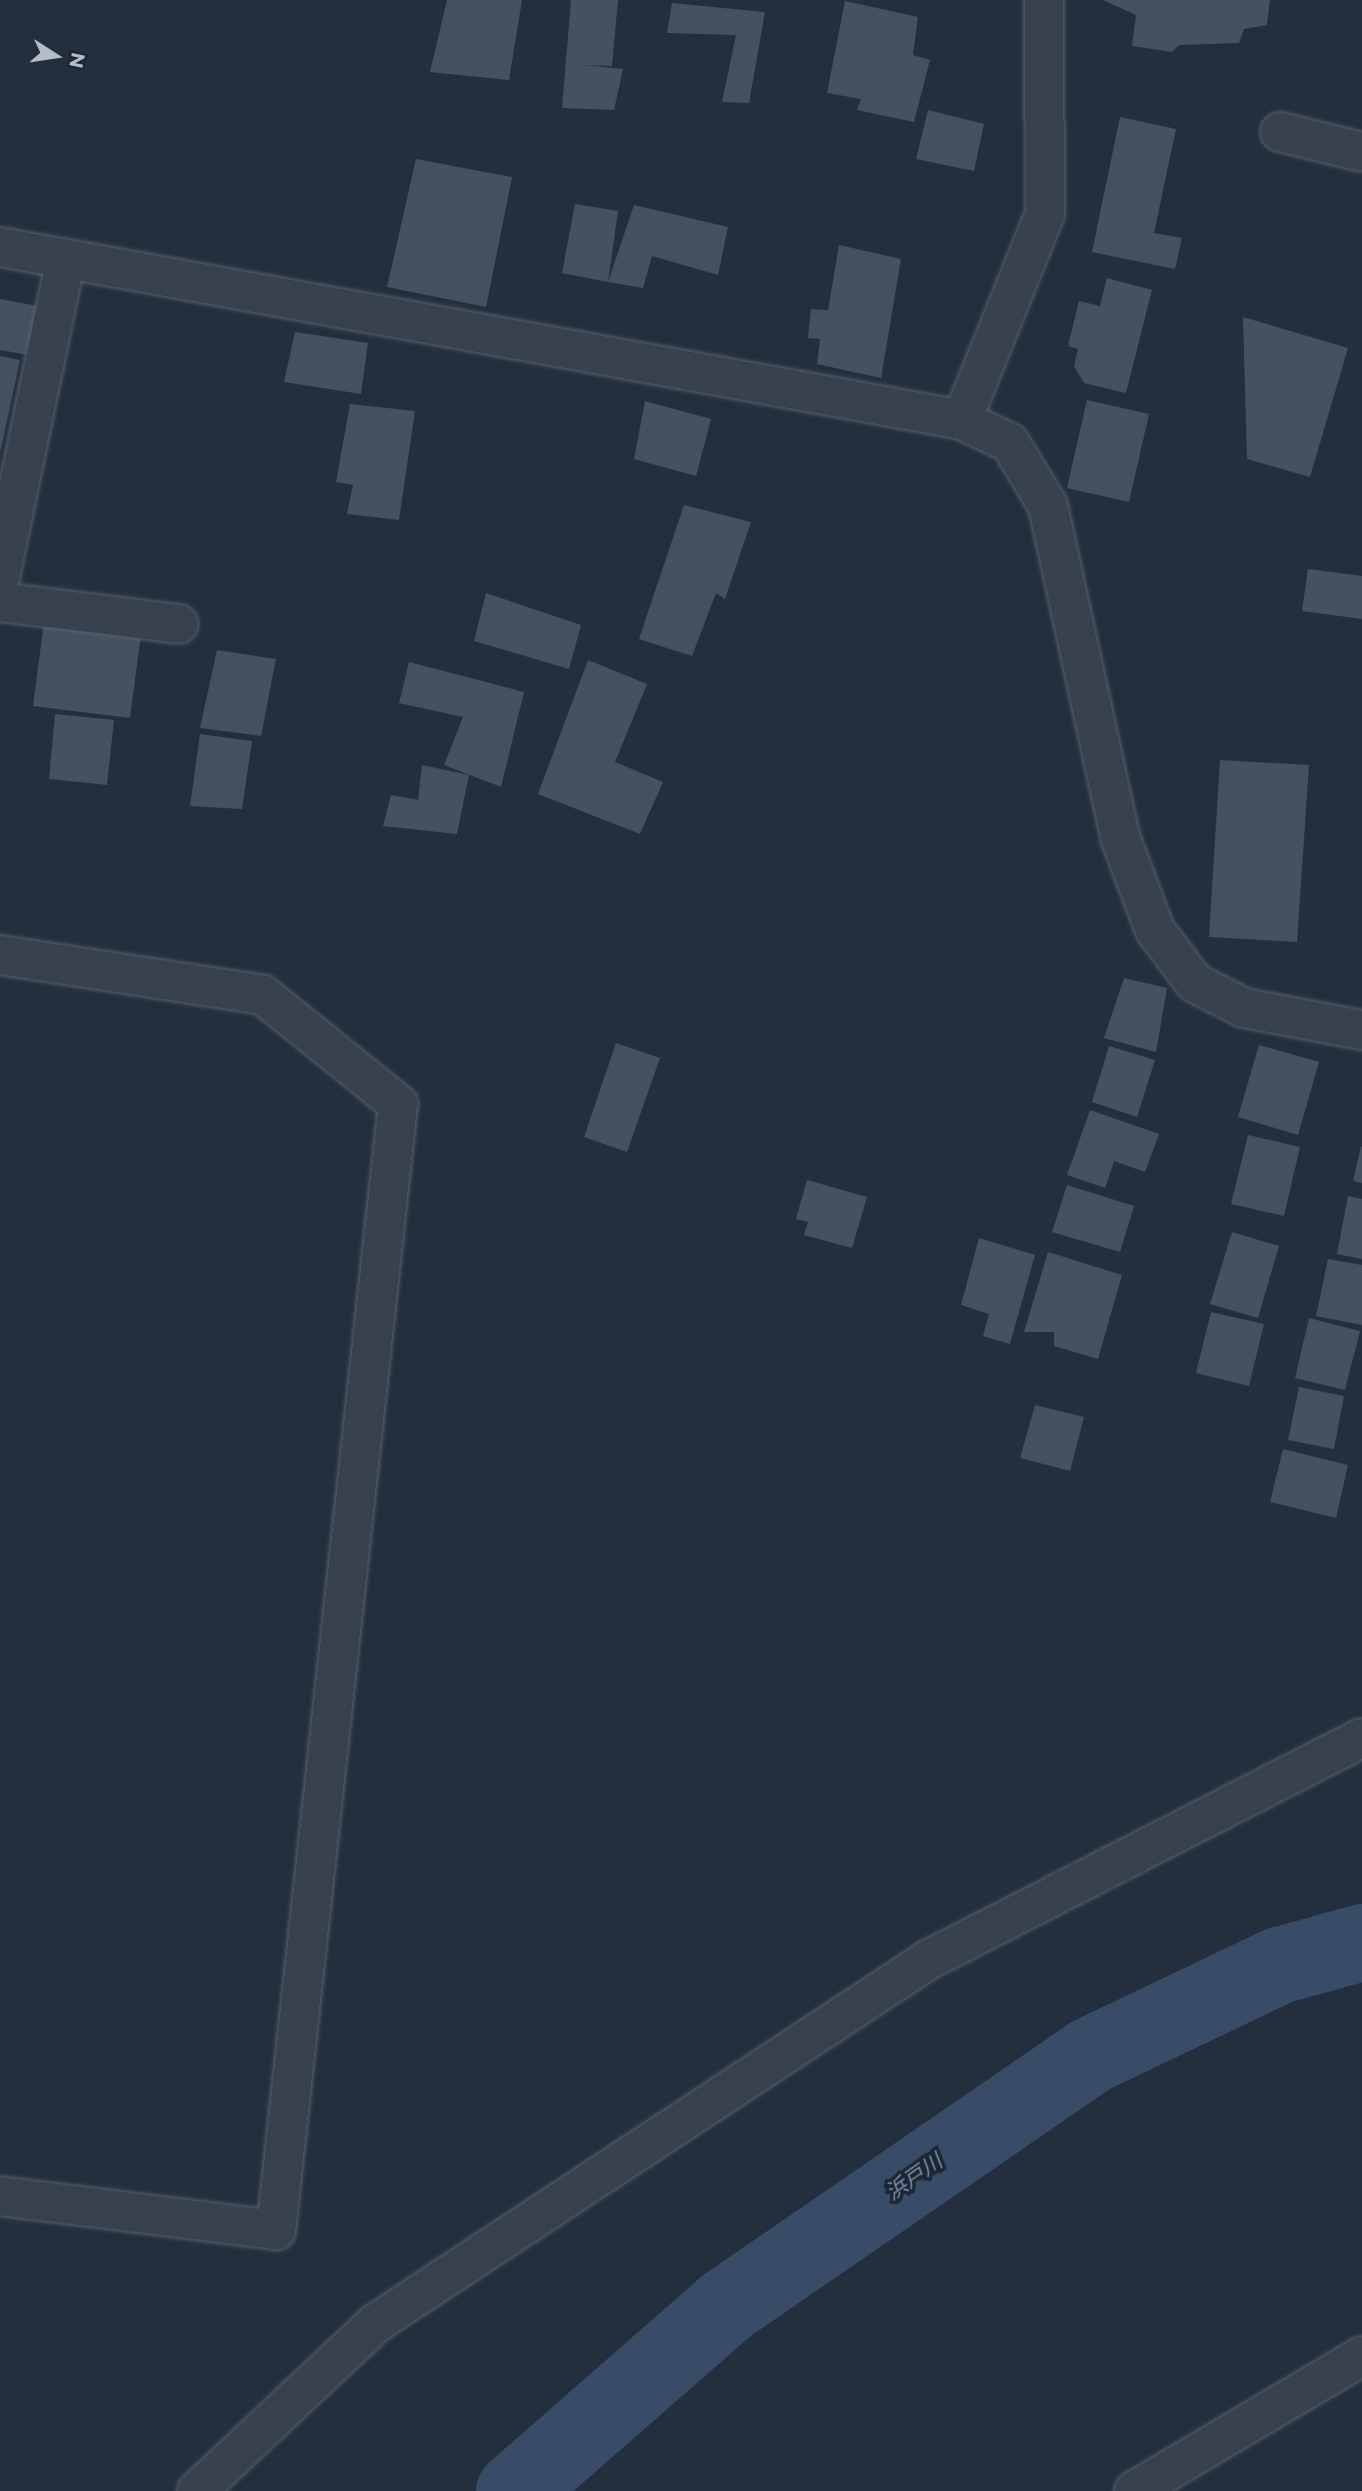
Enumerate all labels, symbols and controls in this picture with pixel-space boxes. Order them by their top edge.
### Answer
north arrow [21,21,91,91]
text: N [64,51,90,70]
water label: 浜戸川 [881,2149,947,2205]

